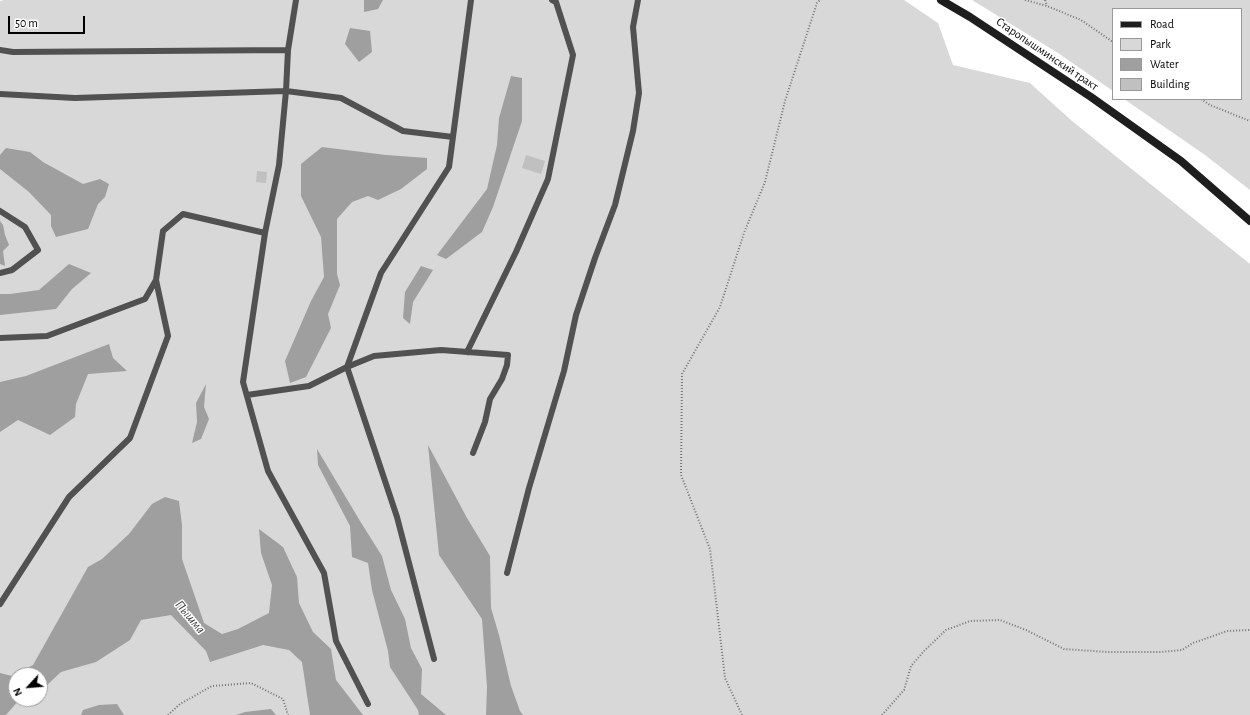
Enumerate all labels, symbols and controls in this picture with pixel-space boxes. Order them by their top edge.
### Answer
scale bar [10,8,87,34]
legend [1112,8,1242,100]
street label: Старопышминский тракт [993,14,1101,94]
text: 50 m [15,17,38,29]
text: Road [1150,18,1174,30]
text: Park [1150,38,1171,50]
text: Water [1150,58,1179,70]
text: Building [1150,78,1190,90]
water label: Пышма [172,597,208,637]
north arrow [8,667,48,707]
text: N [11,686,24,698]

